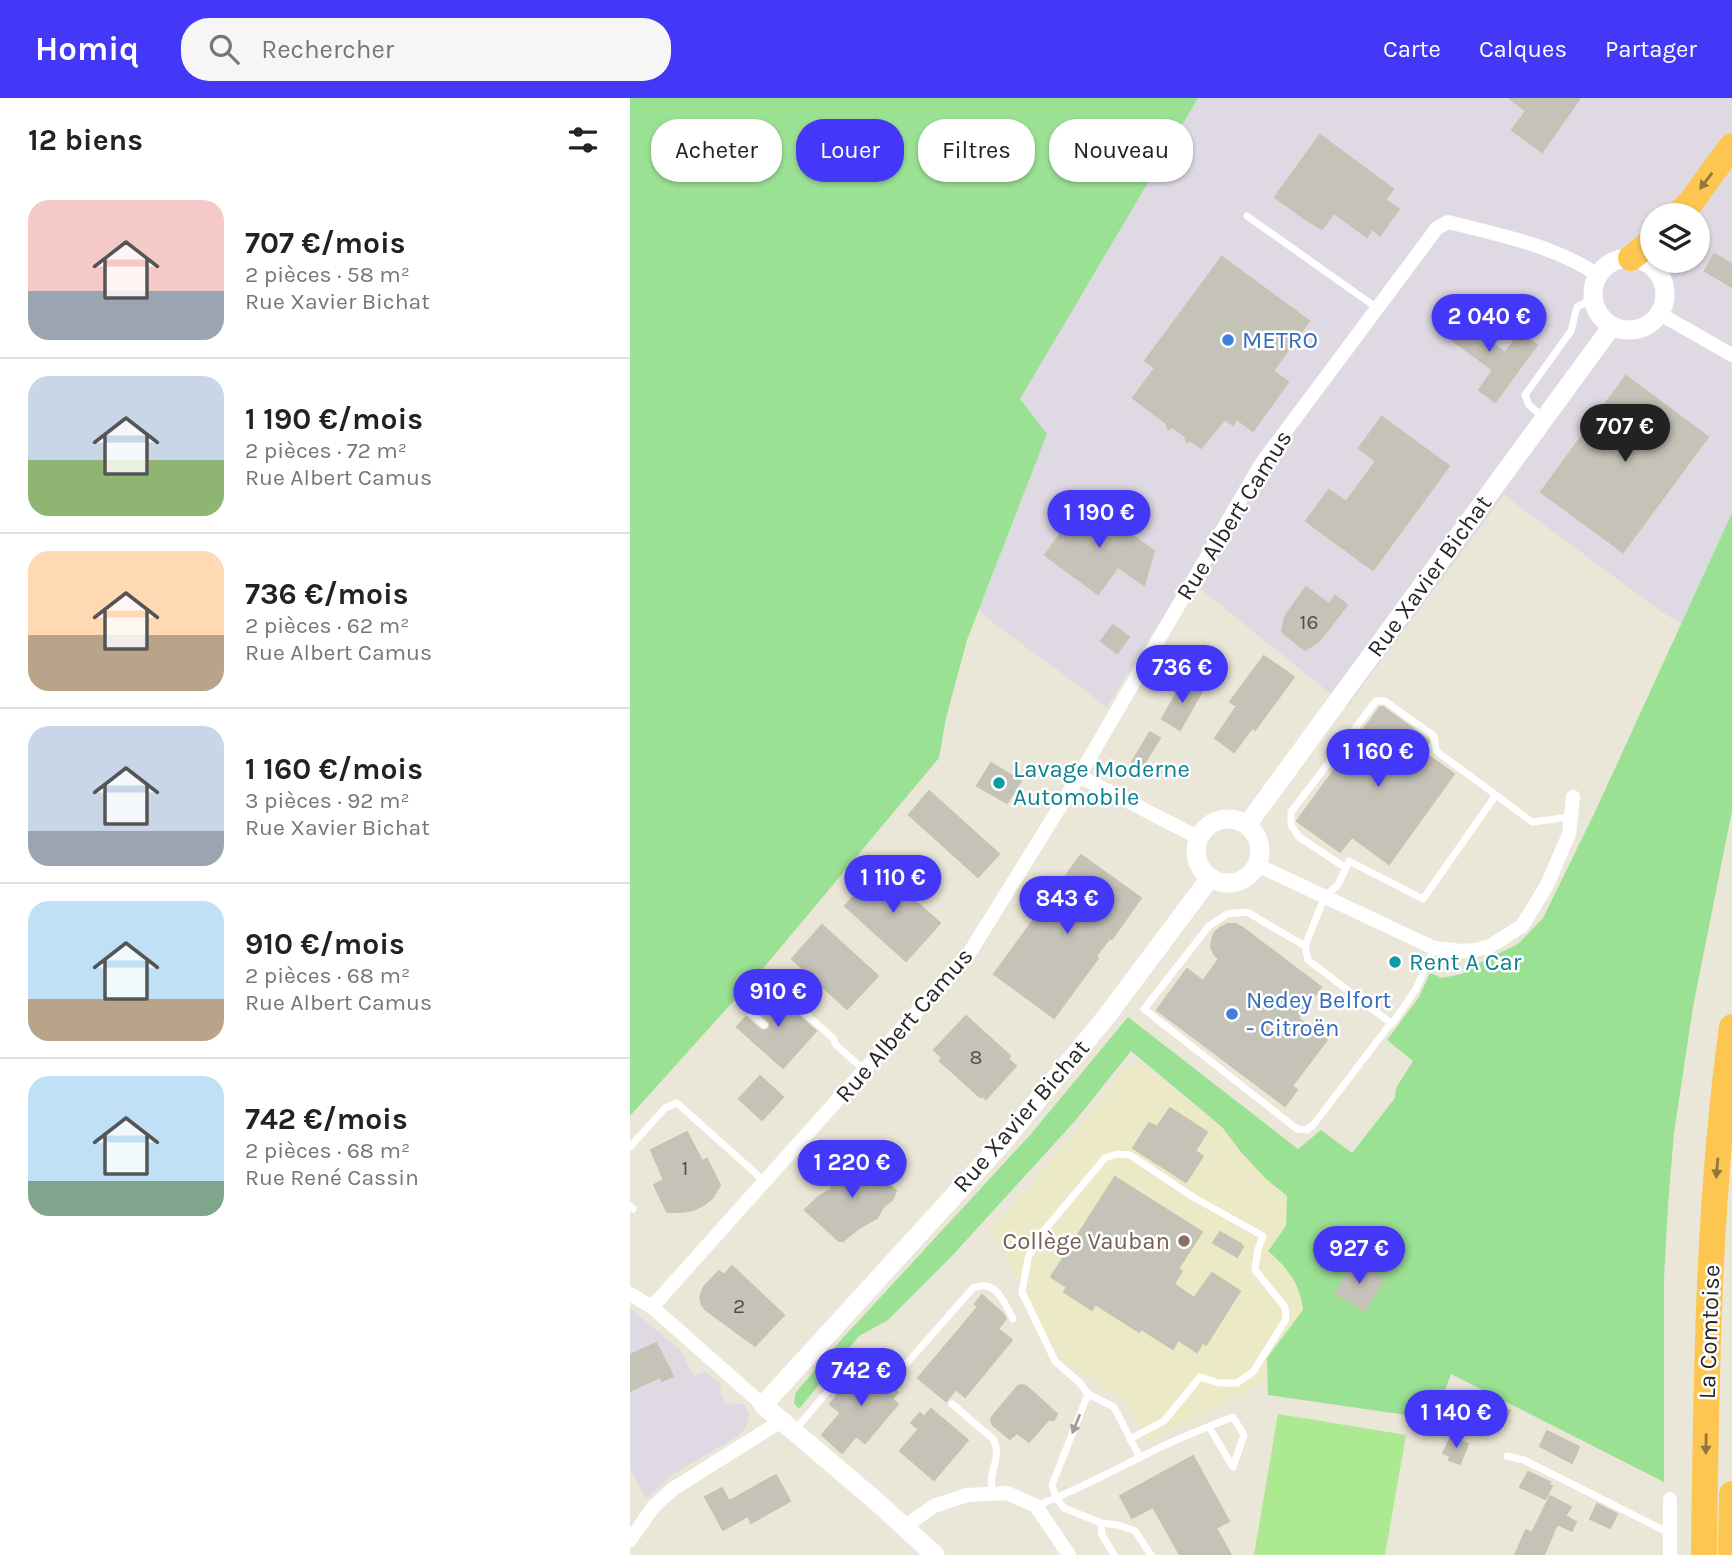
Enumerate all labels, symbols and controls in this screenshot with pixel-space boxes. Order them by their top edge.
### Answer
search box [181,18,671,81]
text: Homiq [35,30,139,68]
icon: search [205,30,243,68]
text: Rechercher [261,34,394,65]
text: Carte [1383,35,1441,63]
text: Calques [1479,35,1567,63]
text: Partager [1605,35,1697,63]
chip: Acheter [651,119,782,182]
chip: Louer [796,119,904,182]
chip: Filtres [918,119,1035,182]
chip: Nouveau [1049,119,1193,182]
icon: filters [564,121,602,159]
text: 12 biens [28,122,143,158]
one-way arrow [1699,172,1713,191]
map controls [1640,203,1710,273]
button: layers [1640,203,1710,273]
text: 707 €/mois [245,225,406,261]
icon: home [84,228,168,312]
text: 2 pièces · 58 m² [245,261,410,288]
text: Rue Xavier Bichat [245,288,430,315]
pin: 2 040 € [1424,294,1554,354]
text: 2 040 € [1448,303,1530,330]
place label: METRO [1242,326,1318,354]
marker: METRO [1220,332,1236,348]
text: 1 190 €/mois [245,401,423,437]
icon: home [84,404,168,488]
pin: 707 € [1576,404,1674,464]
text: 707 € [1596,413,1654,440]
street label: Rue Albert Camus [1170,425,1298,605]
text: 2 pièces · 72 m² [245,437,407,464]
text: Rue Albert Camus [245,464,432,491]
pin: 1 190 € [1034,490,1164,550]
street label: Rue Xavier Bichat [1361,490,1497,662]
text: 1 190 € [1063,499,1135,526]
text: 736 €/mois [245,576,409,612]
icon: home [84,579,168,663]
house number: 16 [1300,610,1318,634]
text: 2 pièces · 62 m² [245,612,409,639]
text: Rue Albert Camus [245,639,432,666]
pin: 736 € [1133,646,1231,705]
text: 736 € [1152,654,1212,681]
pin: 1 160 € [1313,730,1443,789]
text: 1 160 € [1342,738,1414,765]
text: 1 160 €/mois [245,751,423,787]
icon: home [84,754,168,838]
place label: Lavage Moderne Automobile [1013,755,1190,811]
marker: Lavage Moderne Automobile [991,775,1007,791]
text: 3 pièces · 92 m² [245,787,410,814]
text: Rue Xavier Bichat [245,814,430,841]
pin: 1 110 € [828,856,958,915]
text: 1 110 € [860,864,926,891]
pin: 843 € [1018,876,1116,936]
text: 843 € [1035,885,1099,912]
text: 910 €/mois [245,926,405,962]
icon: home [84,929,168,1013]
street label: Rue Albert Camus [829,942,979,1108]
place label: Rent A Car [1409,948,1522,976]
marker: Rent A Car [1387,954,1403,970]
text: 2 pièces · 68 m² [245,962,410,989]
pin: 910 € [729,970,827,1029]
text: 910 € [749,978,807,1005]
place label: Nedey Belfort - Citroën [1246,986,1391,1042]
text: Rue Albert Camus [245,989,432,1016]
marker: Nedey Belfort - Citroën [1224,1006,1240,1022]
street label: Rue Xavier Bichat [947,1034,1095,1198]
house number: 8 [970,1045,982,1069]
text: 742 €/mois [245,1101,408,1137]
icon: home [84,1104,168,1188]
text: 2 pièces · 68 m² [245,1137,410,1164]
pin: 1 220 € [787,1140,917,1200]
text: 1 220 € [814,1149,890,1176]
house number: 1 [682,1156,688,1180]
one-way arrow [1711,1157,1722,1179]
text: Rue René Cassin [245,1164,419,1191]
pin: 927 € [1310,1226,1408,1286]
place label: Collège Vauban [1002,1227,1170,1255]
marker: Collège Vauban [1176,1233,1192,1249]
text: 927 € [1329,1235,1389,1262]
street label: La Comtoise [1693,1264,1725,1400]
house number: 2 [733,1294,745,1318]
pin: 742 € [812,1348,910,1408]
text: 742 € [831,1357,891,1384]
pin: 1 140 € [1391,1390,1521,1450]
text: 1 140 € [1421,1399,1491,1426]
one-way arrow [1071,1413,1082,1434]
one-way arrow [1700,1433,1711,1455]

